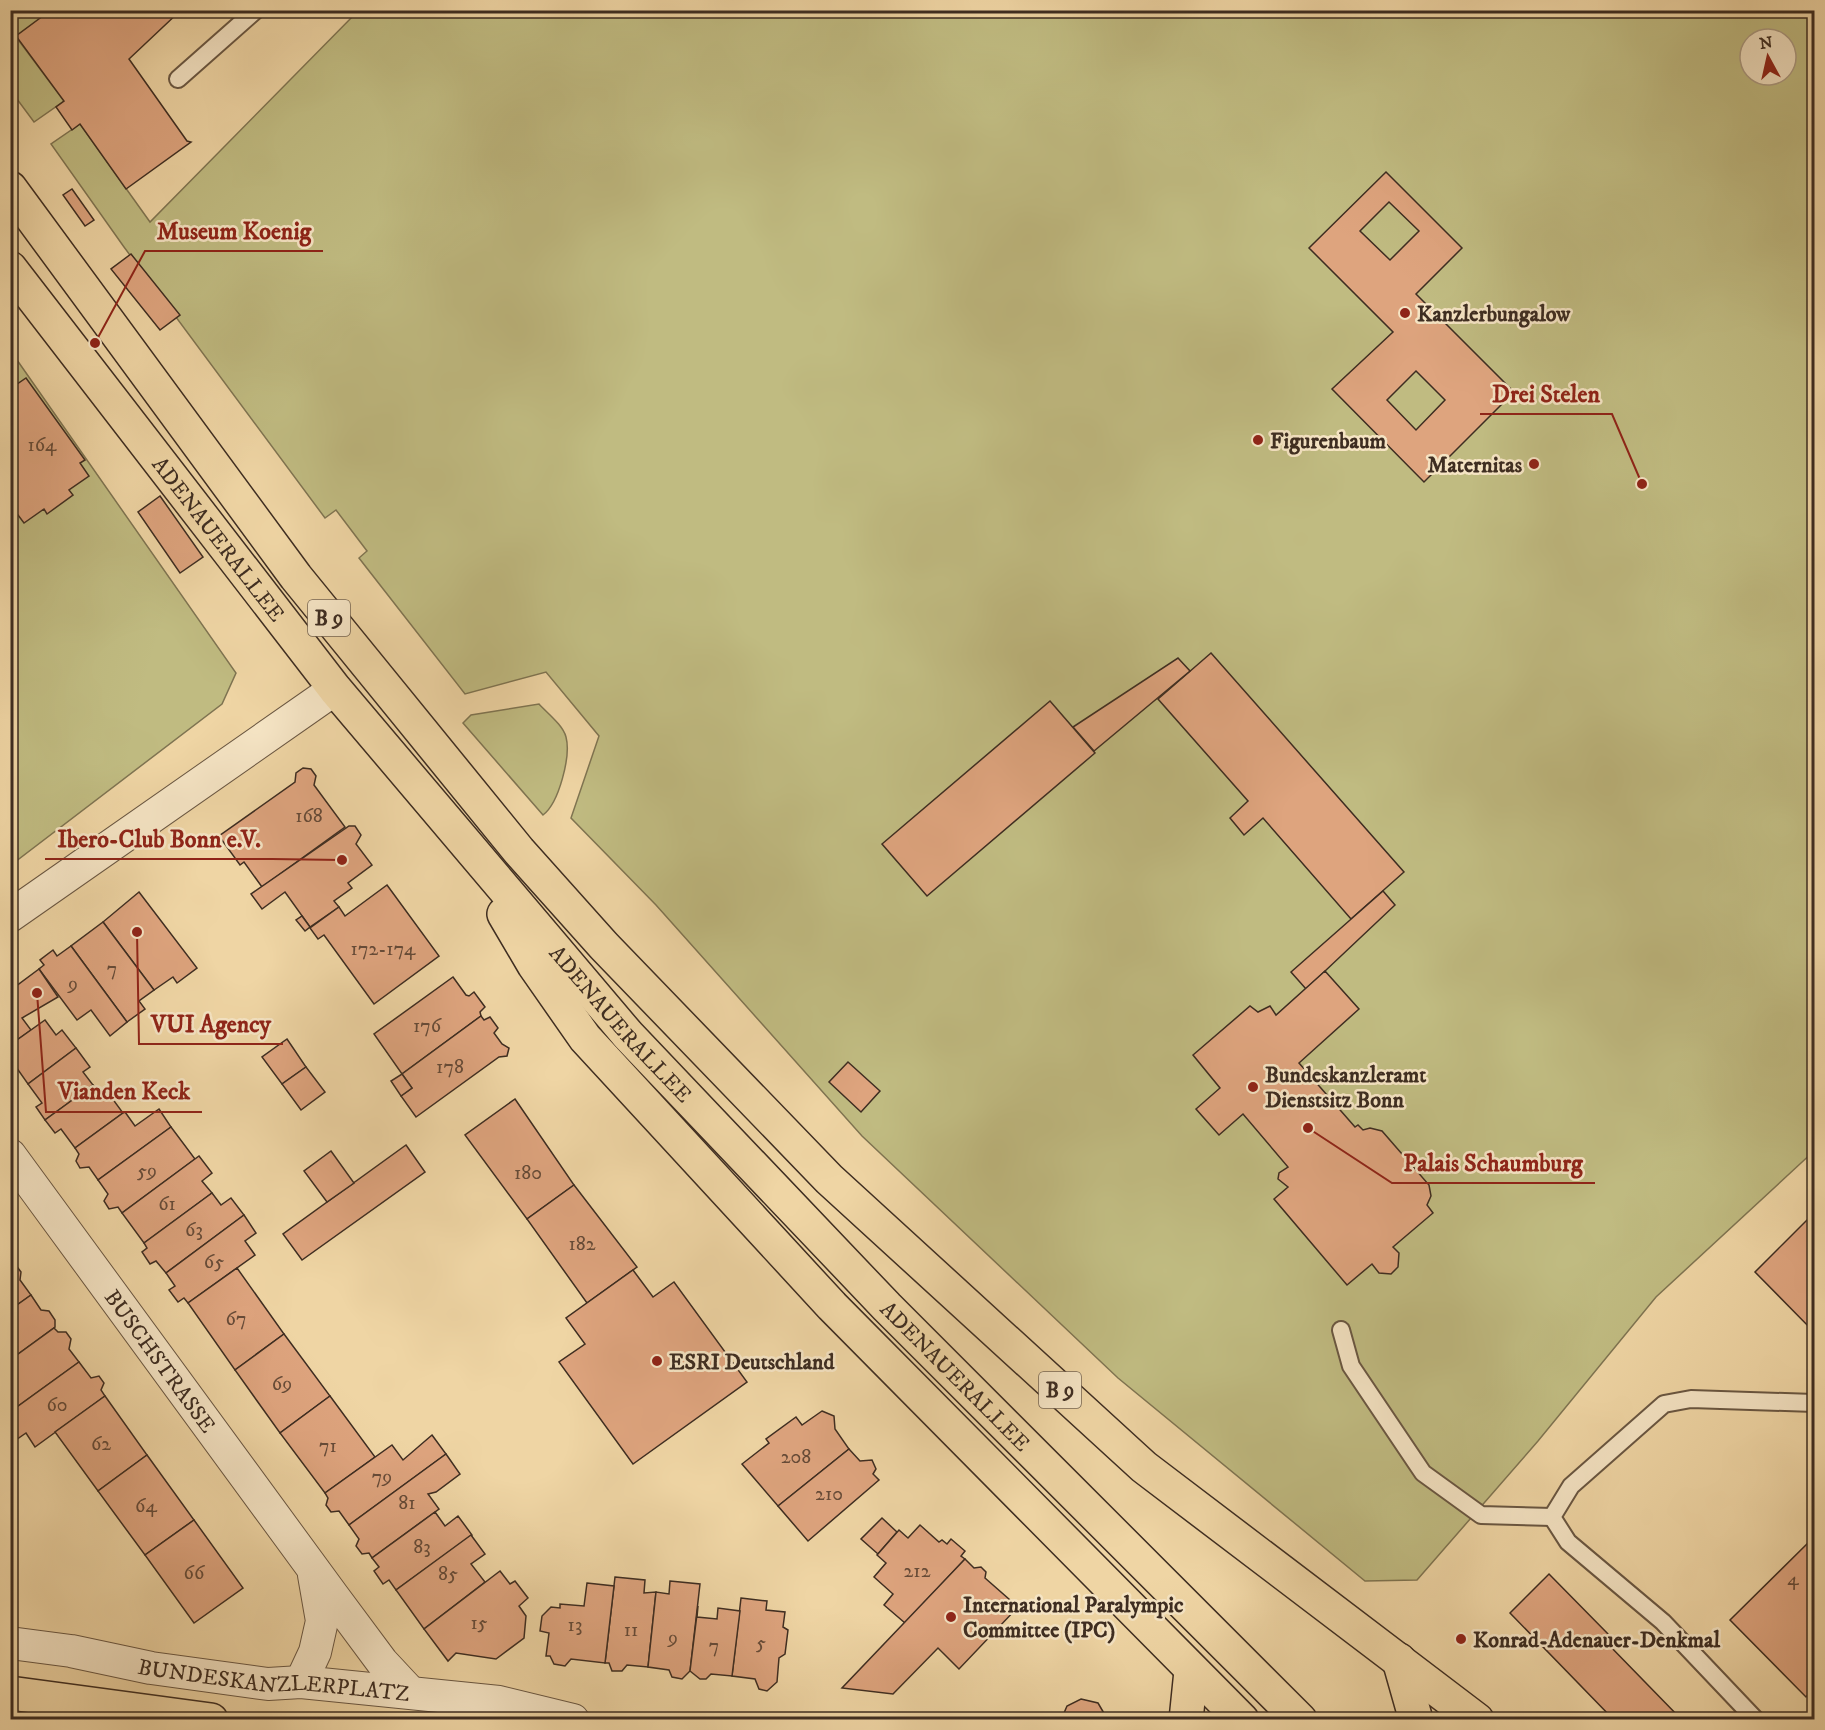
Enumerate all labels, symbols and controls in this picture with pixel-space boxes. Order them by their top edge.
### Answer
north arrow [1738,27,1798,87]
text: N [1758,32,1774,54]
callout: Museum Koenig [145,209,323,251]
text: Museum Koenig [157,217,313,247]
place label: Kanzlerbungalow [1417,301,1571,328]
marker: Kanzlerbungalow [1398,306,1412,320]
callout: Drei Stelen [1480,372,1612,414]
text: Drei Stelen [1492,380,1600,410]
place label: Figurenbaum [1270,428,1387,455]
house number: 164 [27,433,57,458]
marker: Figurenbaum [1251,433,1265,447]
street label: ADENAUERALLEE [146,452,290,627]
place label: Maternitas [1427,452,1523,479]
marker: Maternitas [1527,457,1541,471]
road number: B 9 [308,600,350,636]
house number: 168 [295,804,323,829]
callout: Ibero-Club Bonn e.V. [45,817,272,859]
text: Ibero-Club Bonn e.V. [57,825,261,855]
house number: 172-174 [351,937,416,962]
street label: ADENAUERALLEE [543,940,697,1109]
house number: 7 [107,957,117,982]
house number: 9 [67,972,78,997]
callout: VUI Agency [139,1002,283,1044]
text: VUI Agency [150,1010,272,1040]
house number: 176 [413,1014,442,1039]
house number: 178 [436,1055,464,1080]
place label: Bundeskanzleramt Dienstsitz Bonn [1265,1062,1426,1114]
callout: Vianden Keck [46,1070,202,1112]
text: Vianden Keck [57,1077,191,1107]
marker: Bundeskanzleramt Dienstsitz Bonn [1246,1080,1260,1094]
callout: Palais Schaumburg [1392,1141,1595,1183]
text: Palais Schaumburg [1403,1149,1584,1179]
house number: 59 [137,1159,157,1184]
house number: 180 [514,1161,542,1186]
house number: 61 [158,1192,176,1217]
house number: 63 [185,1218,203,1243]
house number: 182 [568,1232,596,1257]
house number: 65 [204,1250,224,1275]
street label: BUSCHSTRASSE [98,1285,221,1439]
street label: ADENAUERALLEE [874,1296,1035,1457]
house number: 67 [226,1307,246,1332]
place label: ESRI Deutschland [669,1349,835,1376]
marker: ESRI Deutschland [650,1354,664,1368]
house number: 69 [272,1372,292,1397]
road number: B 9 [1039,1372,1081,1408]
house number: 60 [46,1393,68,1418]
house number: 62 [91,1432,111,1457]
house number: 71 [319,1434,337,1459]
house number: 208 [781,1445,811,1470]
house number: 79 [372,1465,392,1490]
house number: 210 [815,1482,843,1507]
house number: 81 [398,1491,416,1516]
house number: 64 [135,1494,157,1519]
house number: 83 [413,1535,431,1560]
house number: 212 [904,1559,931,1584]
house number: 66 [184,1561,205,1586]
house number: 85 [438,1562,458,1587]
house number: 4 [1787,1567,1799,1592]
place label: International Paralympic Committee (IPC) [963,1592,1184,1644]
marker: International Paralympic Committee (IPC) [944,1610,958,1624]
house number: 15 [470,1611,488,1636]
house number: 13 [568,1613,582,1638]
house number: 11 [624,1618,638,1643]
house number: 9 [667,1626,678,1651]
place label: Konrad-Adenauer-Denkmal [1473,1627,1720,1654]
house number: 5 [756,1631,766,1656]
marker: Konrad-Adenauer-Denkmal [1454,1632,1468,1646]
house number: 7 [709,1634,719,1659]
street label: BUNDESKANZLERPLATZ [135,1654,411,1708]

